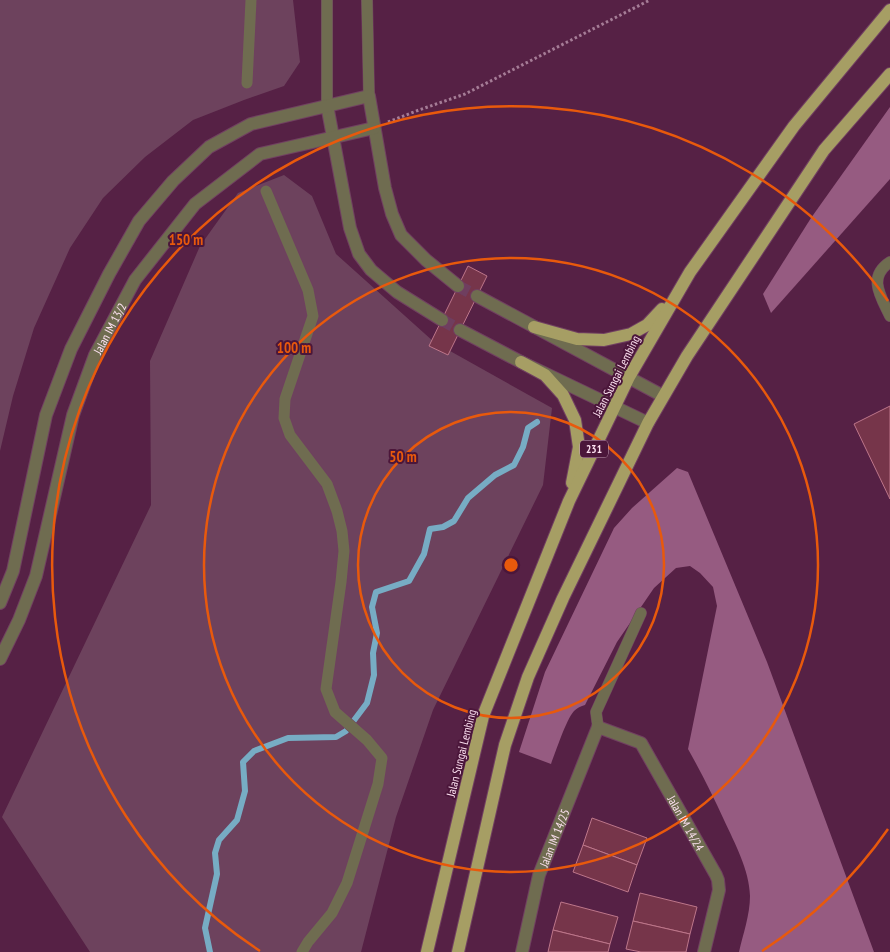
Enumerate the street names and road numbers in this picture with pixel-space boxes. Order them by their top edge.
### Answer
street label: Jalan IM 13/2 [89,300,129,357]
street label: Jalan Sungai Lembing [589,333,643,420]
road number: 231 [580,440,608,458]
street label: Jalan Sungai Lembing [443,708,479,799]
street label: Jalan IM 14/24 [664,792,708,854]
street label: Jalan IM 14/25 [535,806,572,870]

